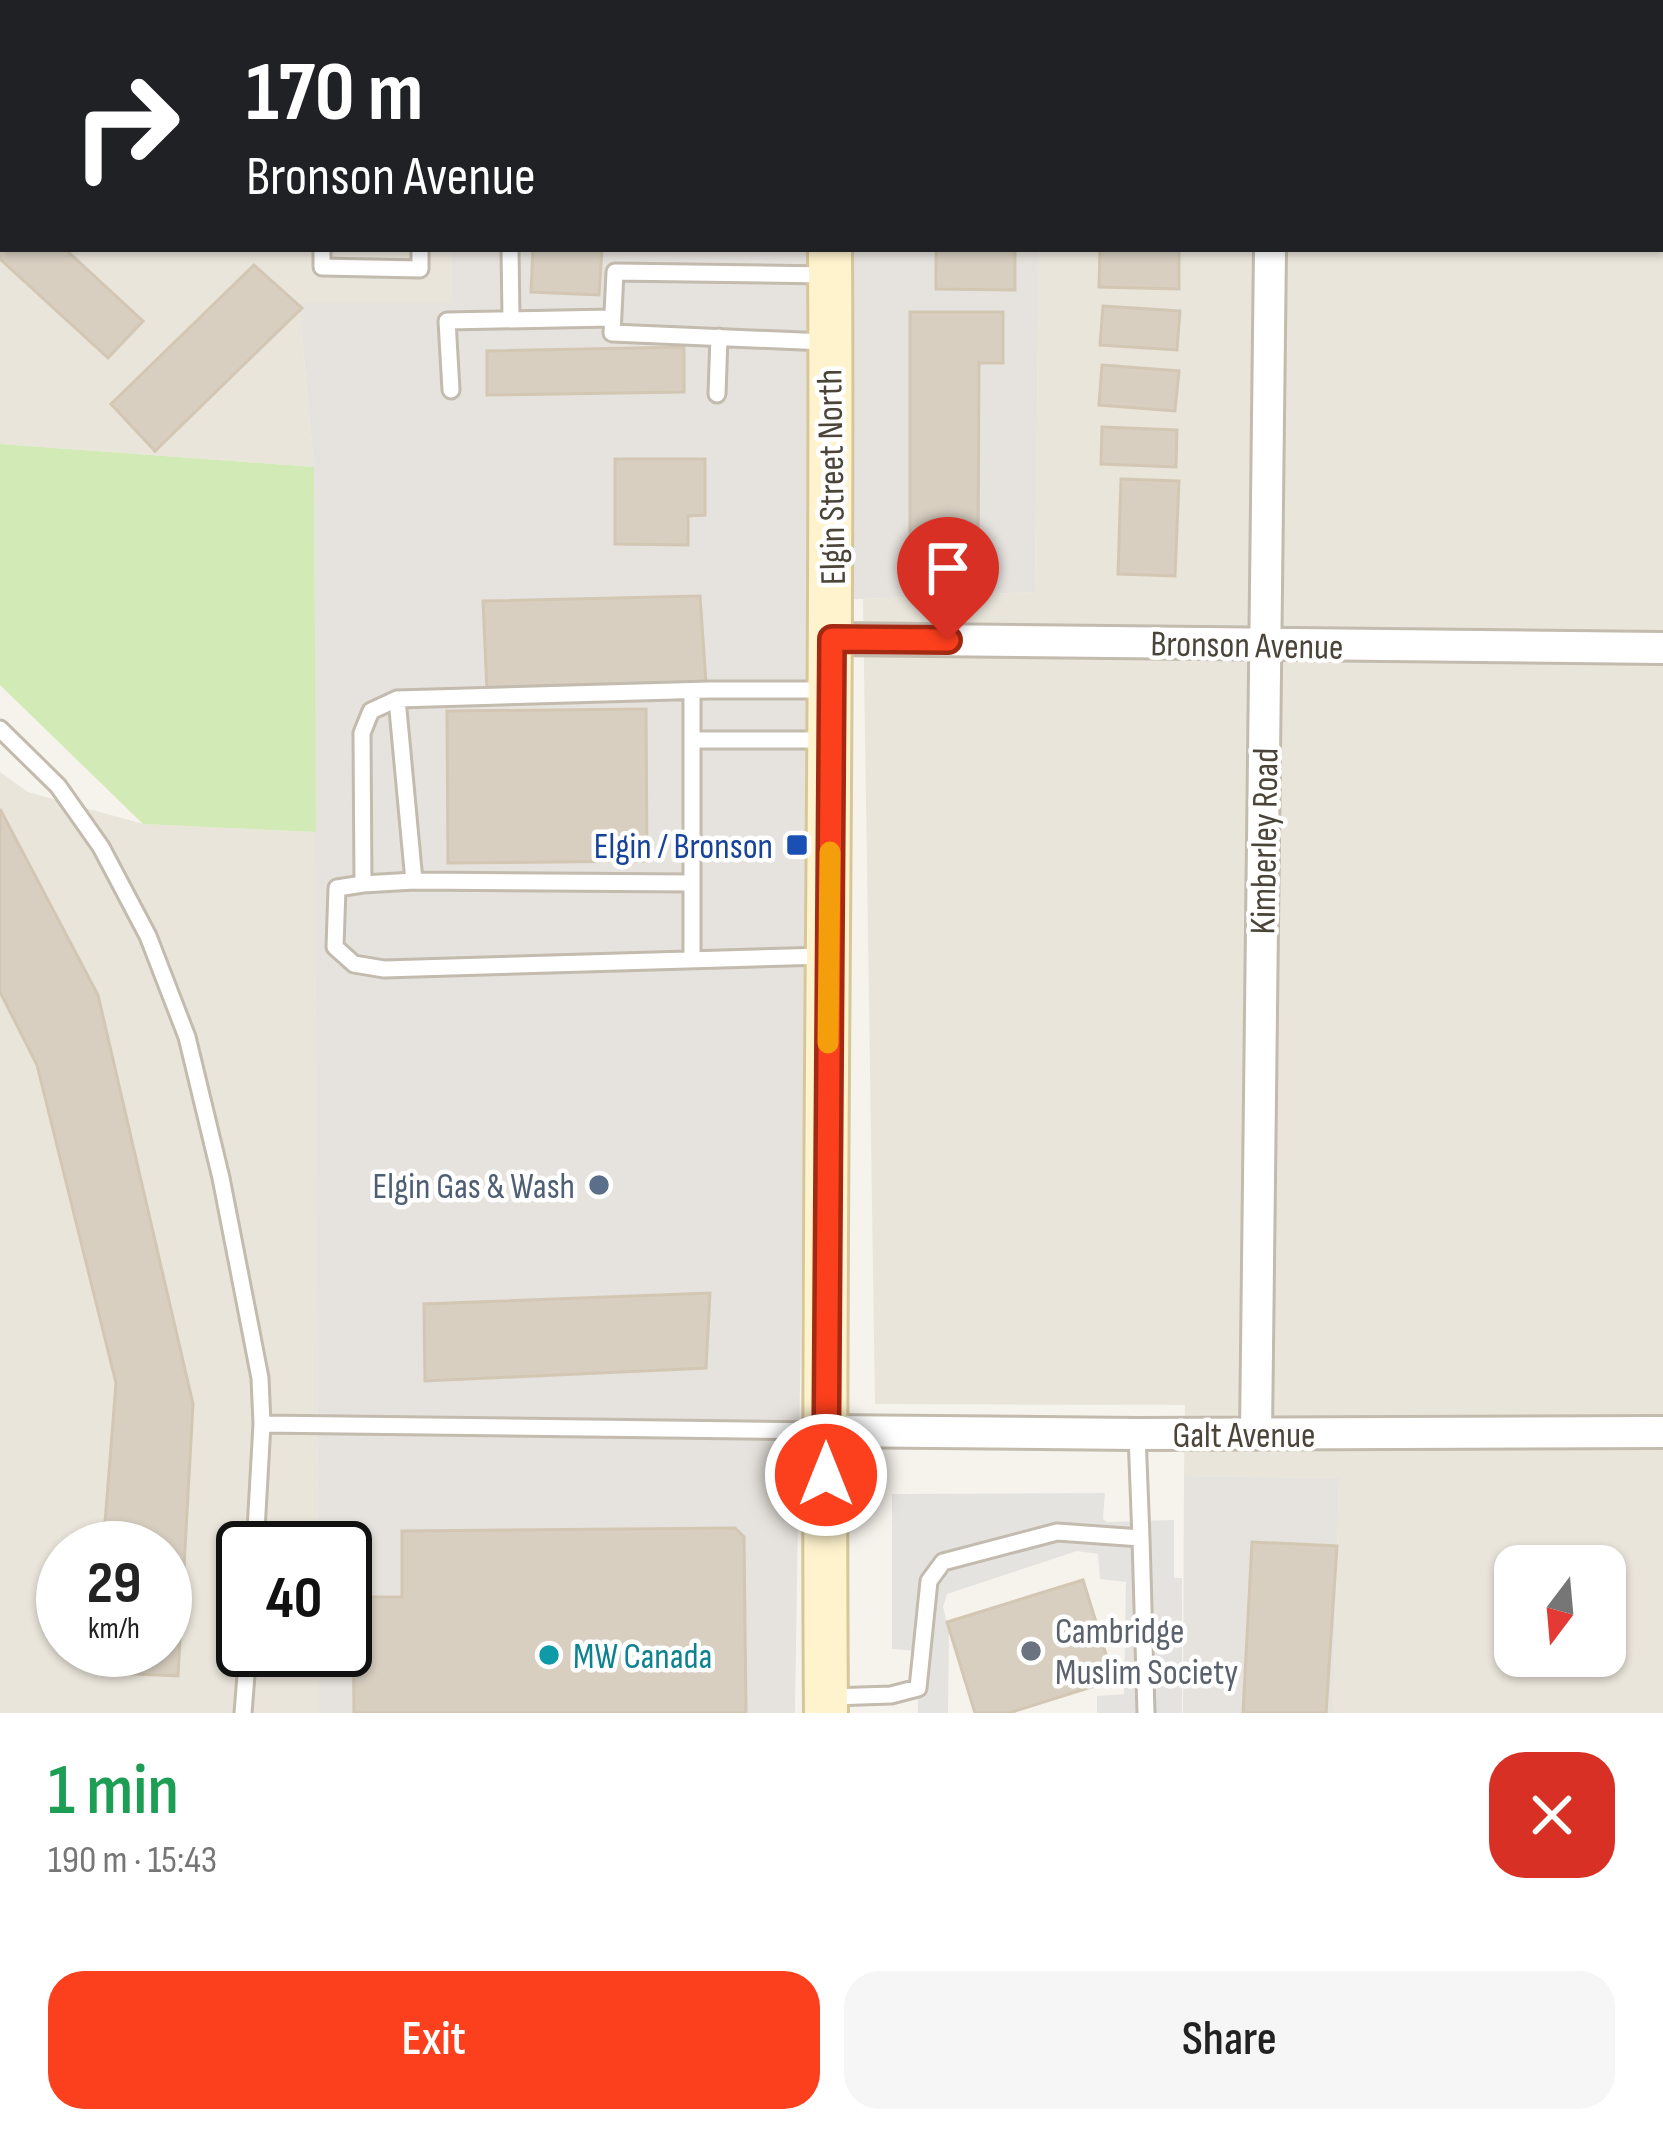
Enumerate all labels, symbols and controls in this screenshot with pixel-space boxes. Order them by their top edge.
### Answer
text: 170 m [246,43,423,144]
icon: right [48,48,204,204]
text: Bronson Avenue [246,145,536,210]
street label: Elgin Street North [809,369,856,585]
pin [897,517,999,640]
icon: arrive [915,535,981,601]
street label: Bronson Avenue [1150,623,1344,670]
street label: Kimberley Road [1242,747,1289,935]
place label: Elgin / Bronson [594,826,773,869]
marker: Elgin / Bronson [784,832,810,858]
place label: Elgin Gas & Wash [372,1166,575,1209]
marker: Elgin Gas & Wash [586,1172,612,1198]
position arrow [763,1412,889,1538]
street label: Galt Avenue [1172,1415,1316,1458]
speed limit sign: 40 [216,1521,372,1677]
north arrow [1494,1545,1626,1677]
map controls [1494,1545,1626,1677]
text: 29 [87,1548,141,1620]
text: km/h [88,1611,140,1647]
place label: Cambridge Muslim Society [1055,1611,1238,1695]
place label: MW Canada [573,1636,712,1679]
marker: Cambridge Muslim Society [1018,1638,1044,1664]
marker: MW Canada [536,1642,562,1668]
text: 1 min [48,1748,179,1835]
button: close [1489,1752,1615,1878]
text: 190 m · 15:43 [48,1837,217,1884]
button: Exit [48,1971,820,2109]
button: Share [844,1971,1615,2109]

